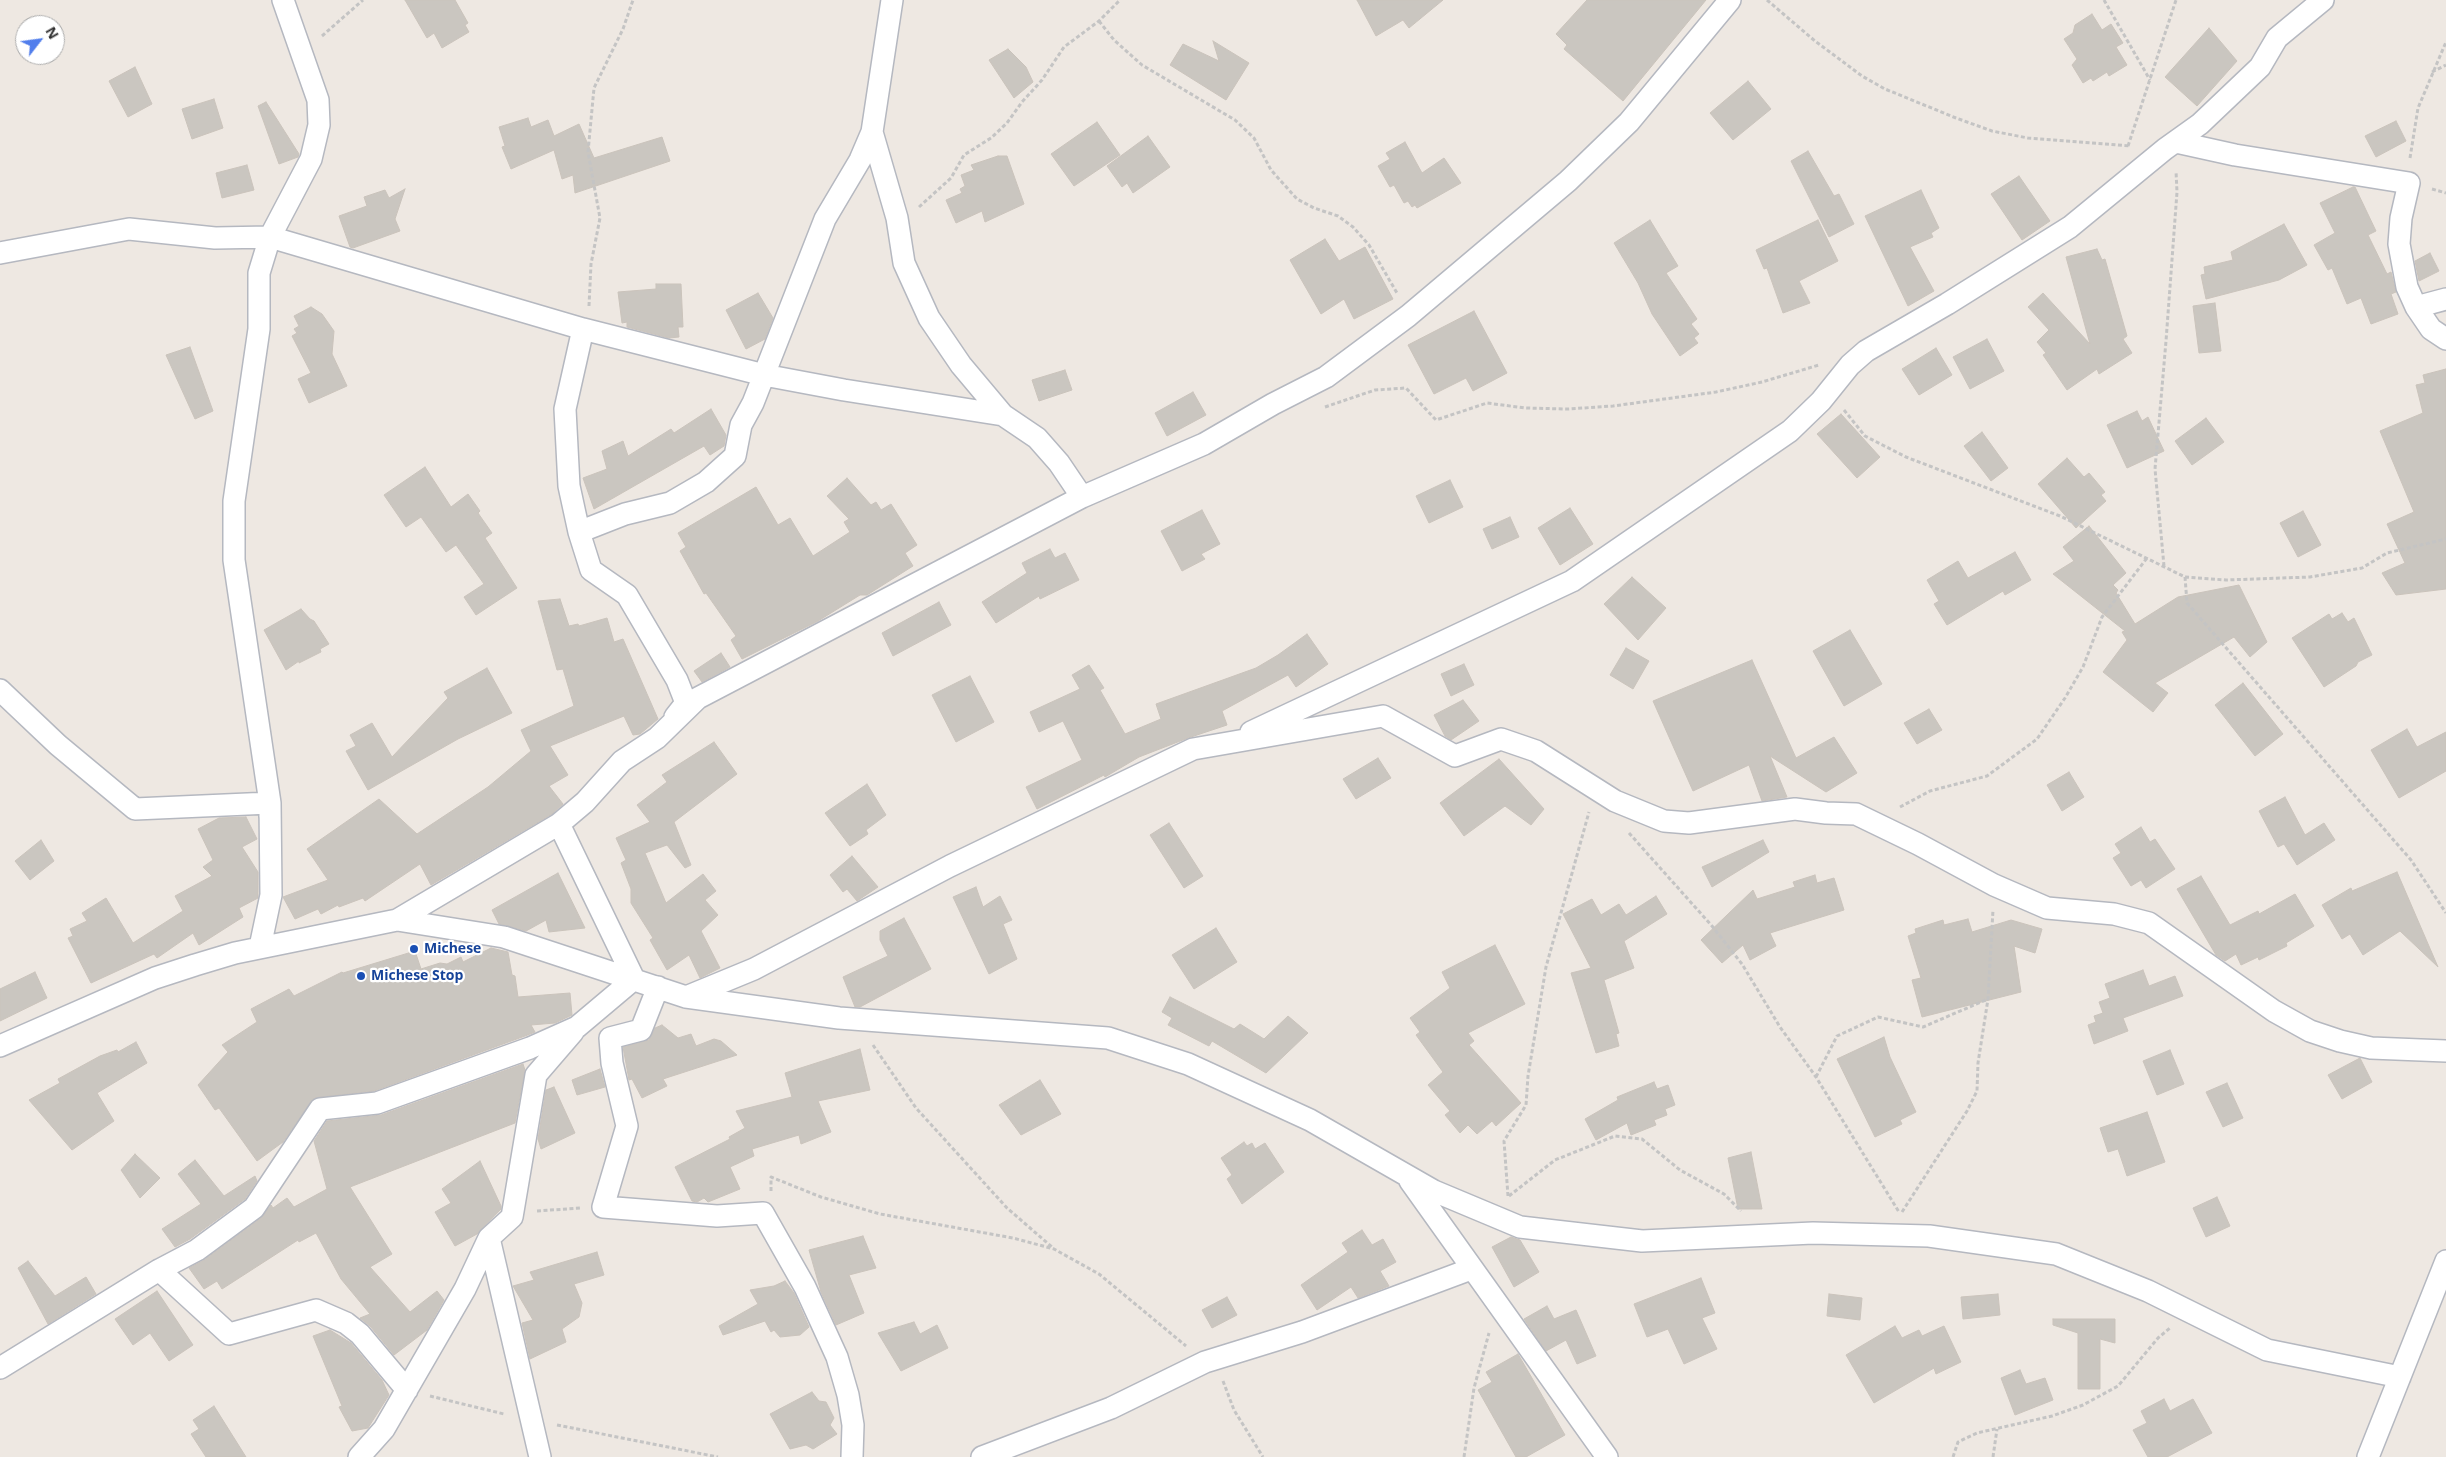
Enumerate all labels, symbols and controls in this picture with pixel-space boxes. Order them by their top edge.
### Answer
north arrow [15,15,65,65]
text: N [41,23,64,42]
place label: Michese [424,941,481,957]
marker: Michese [408,943,420,955]
place label: Michese Stop [371,968,463,984]
marker: Michese Stop [355,970,367,982]

